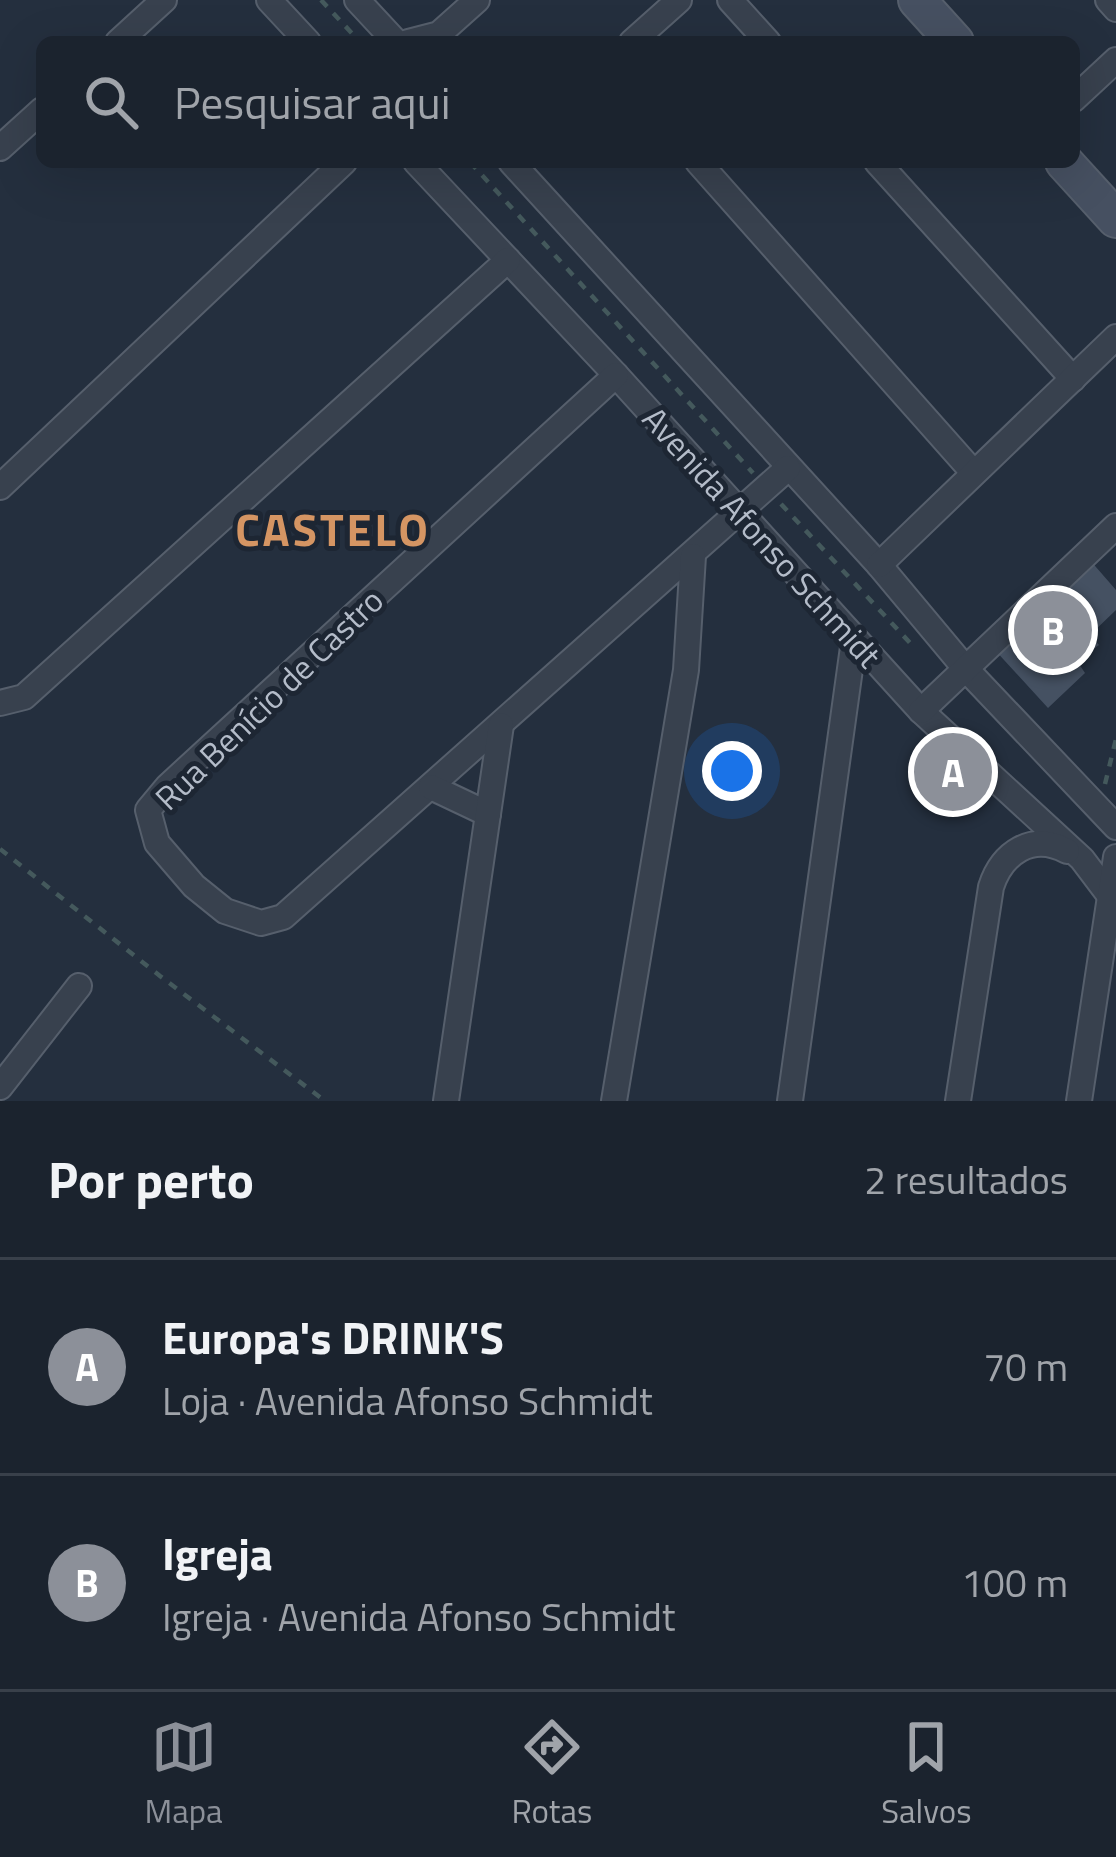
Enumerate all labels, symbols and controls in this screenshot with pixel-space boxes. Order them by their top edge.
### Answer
search box [36,36,1080,168]
text: Pesquisar aqui [174,68,450,136]
icon: search [78,69,144,135]
street label: Avenida Afonso Schmidt [631,395,893,679]
district label: CASTELO [235,495,431,563]
street label: Rua Benício de Castro [143,576,395,822]
pin: B [1014,585,1092,675]
pin: A [914,727,992,817]
your location [702,741,762,801]
text: Por perto [48,1140,254,1218]
text: 2 resultados [864,1150,1068,1209]
text: Europa's DRINK'S [162,1303,504,1371]
text: A [75,1337,99,1396]
text: 70 m [983,1337,1068,1396]
text: Loja · Avenida Afonso Schmidt [162,1371,653,1430]
text: Igreja [162,1519,273,1587]
text: B [75,1553,99,1612]
text: 100 m [961,1553,1068,1612]
text: Igreja · Avenida Afonso Schmidt [162,1587,676,1646]
tab: Mapa [144,1714,223,1836]
tab: Rotas [512,1714,592,1836]
tab: Salvos [881,1714,972,1836]

